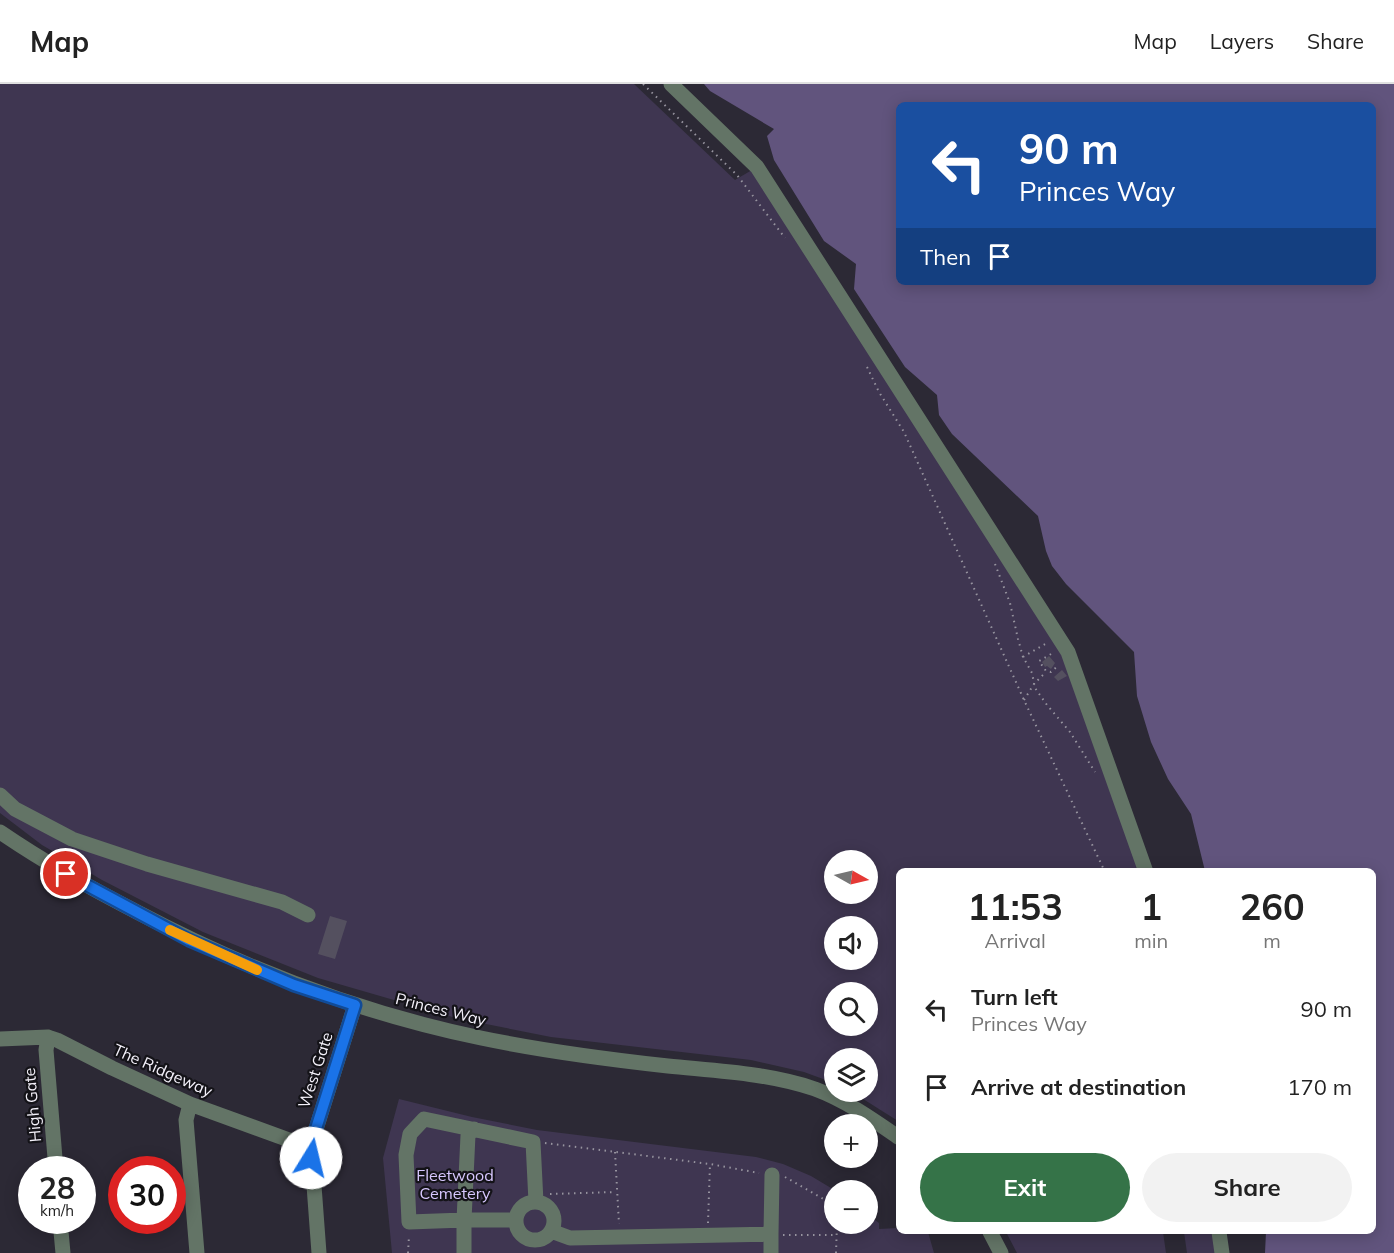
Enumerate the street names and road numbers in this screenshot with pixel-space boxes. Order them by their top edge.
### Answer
street label: Princes Way [394,988,489,1030]
street label: West Gate [293,1029,337,1111]
street label: The Ridgeway [110,1039,216,1101]
street label: High Gate [19,1067,45,1143]

